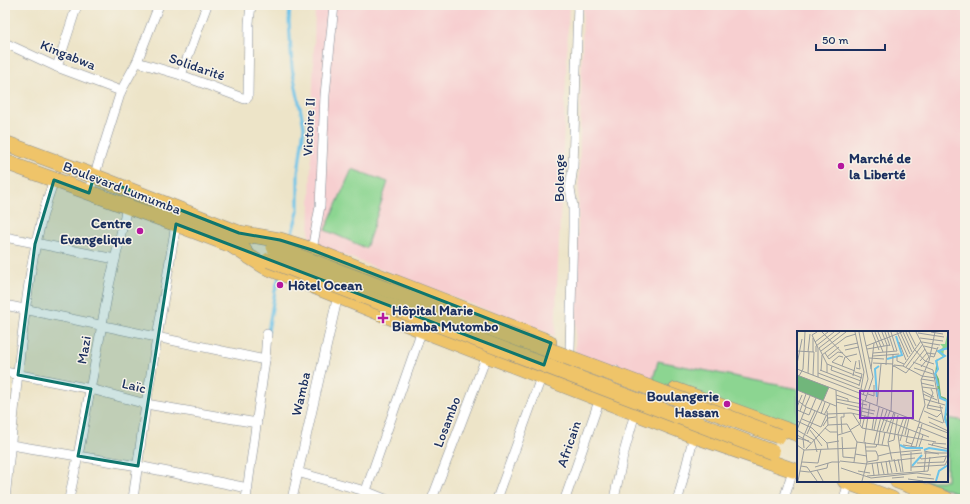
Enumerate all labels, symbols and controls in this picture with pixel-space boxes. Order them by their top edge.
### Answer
scale bar [816,26,885,52]
text: 50 m [822,33,848,47]
street label: Kingabwa [38,36,99,74]
street label: Solidarité [167,49,228,85]
street label: Victoire II [299,97,319,157]
place label: Marché de la Liberté [849,150,911,183]
street label: Bolenge [551,154,568,202]
street label: Boulevard Lumumba [61,158,184,219]
marker: Marché de la Liberté [836,161,846,171]
place label: Centre Evangelique [60,215,132,248]
marker: Centre Evangelique [135,226,145,236]
place label: Hôtel Ocean [288,277,362,294]
marker: Hôtel Ocean [275,280,285,290]
place label: Hôpital Marie Biamba Mutombo [392,302,498,335]
marker: Hôpital Marie Biamba Mutombo [377,312,389,324]
inset map [797,331,948,482]
street label: Mazi [73,335,95,365]
street label: Wamba [288,370,314,418]
street label: Laïc [120,375,148,397]
place label: Boulangerie Hassan [647,388,719,421]
street label: Losambo [430,394,464,450]
marker: Boulangerie Hassan [722,399,732,409]
street label: Africain [553,418,585,469]

